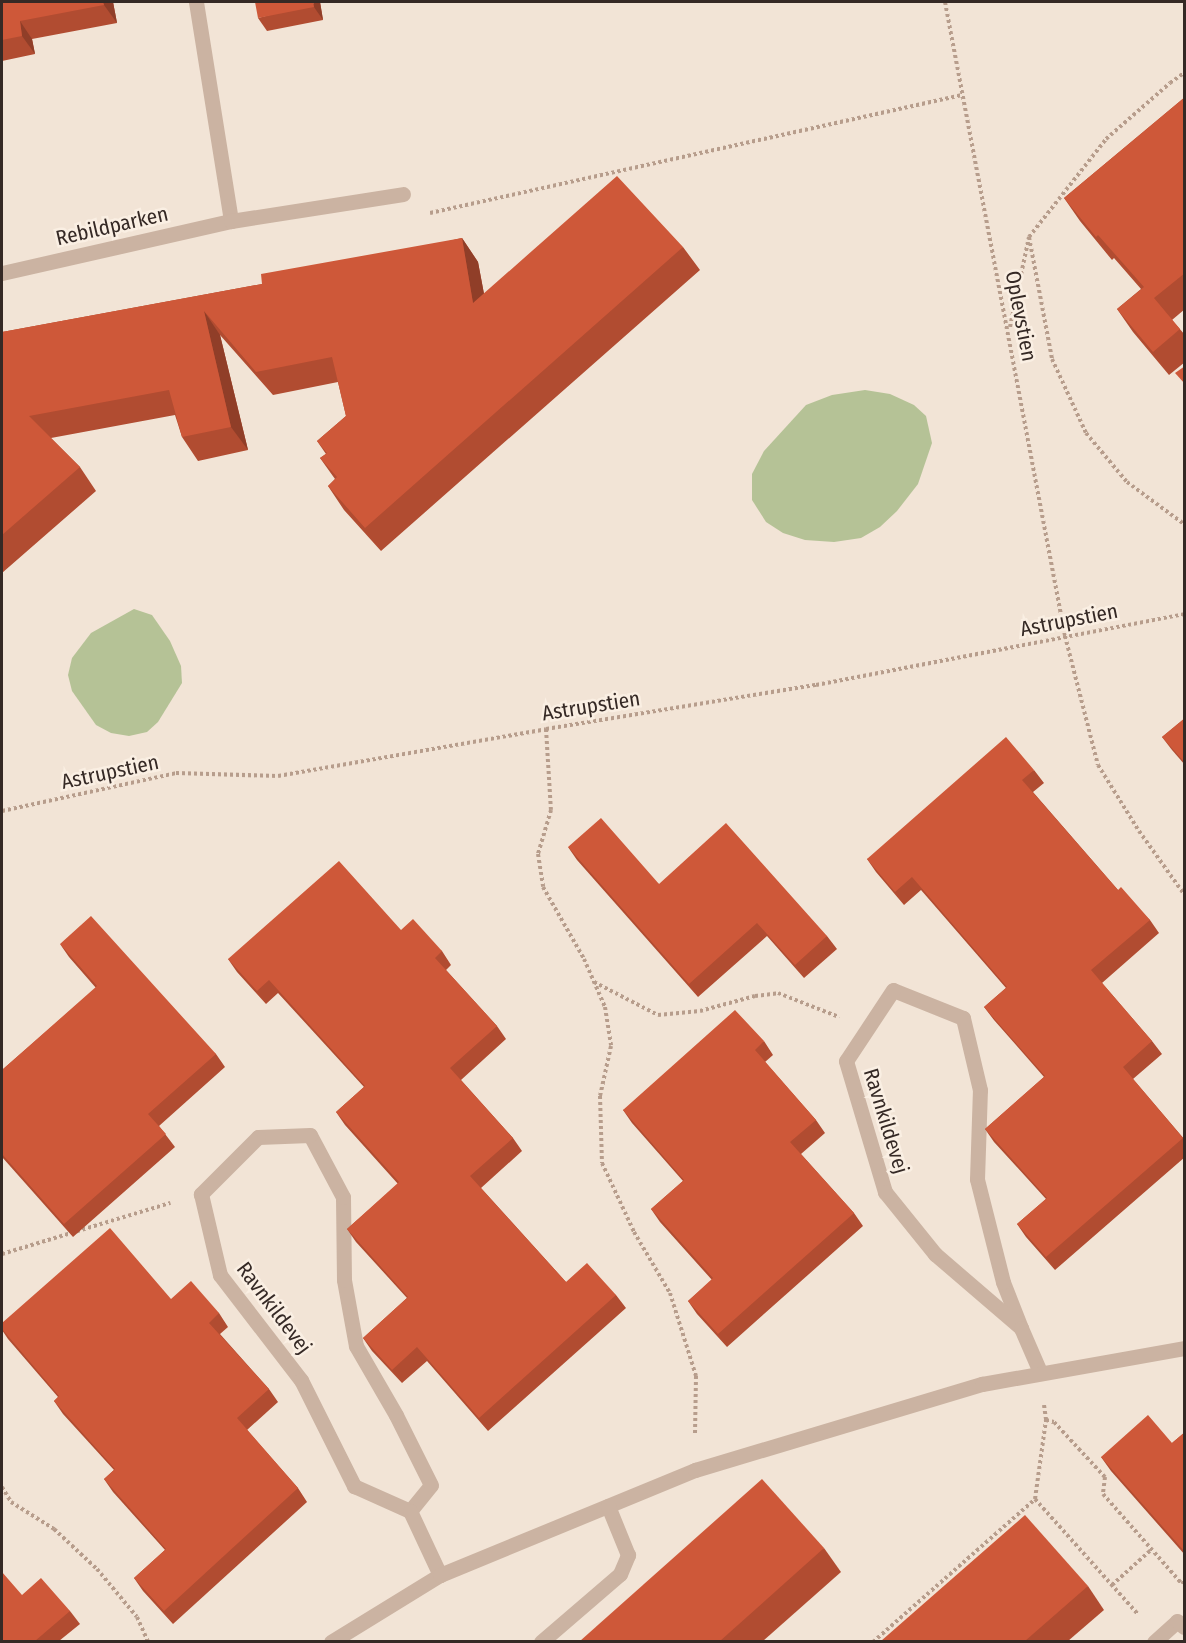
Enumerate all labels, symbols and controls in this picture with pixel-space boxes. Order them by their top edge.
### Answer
street label: Rebildparken [53,201,171,251]
street label: Oplevstien [1000,269,1042,363]
street label: Astrupstien [1018,598,1120,642]
street label: Astrupstien [540,686,642,726]
street label: Astrupstien [59,749,161,795]
street label: Ravnkildevej [858,1065,914,1177]
street label: Ravnkildevej [231,1257,317,1359]

